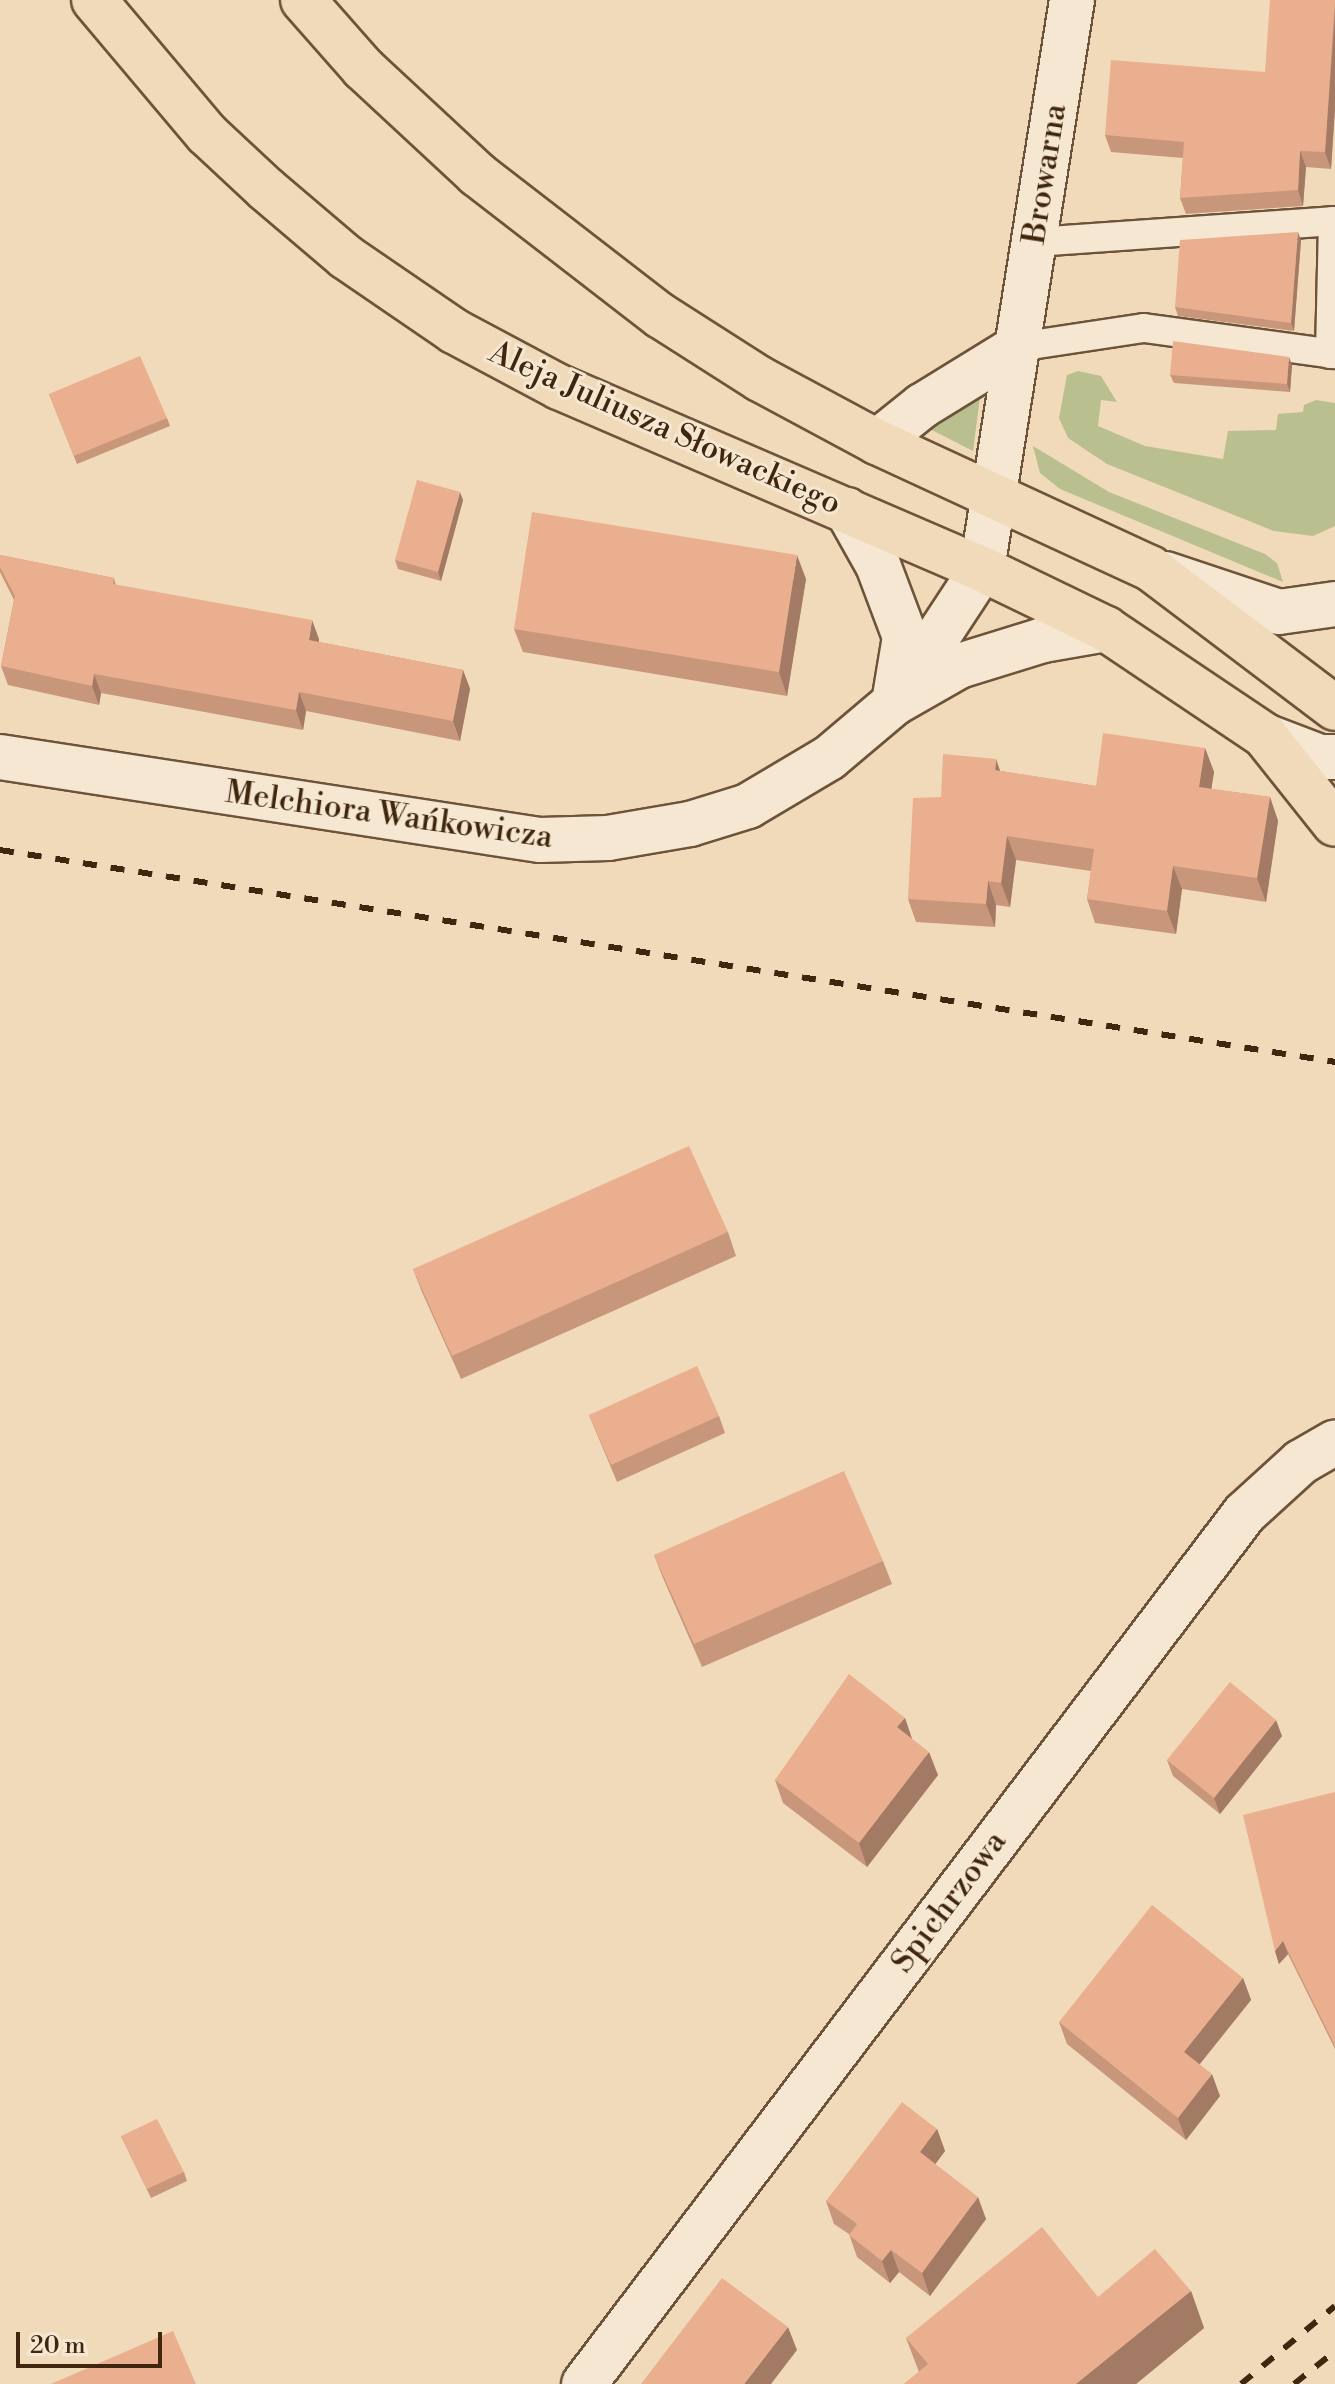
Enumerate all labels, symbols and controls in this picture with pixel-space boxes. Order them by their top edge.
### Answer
street label: Browarna [1015,101,1075,247]
street label: Aleja Juliusza Słowackiego [483,333,847,523]
street label: Melchiora Wańkowicza [223,773,555,857]
street label: Spichrzowa [883,1824,1015,1980]
scale bar [20,2316,166,2366]
text: 20 m [30,2331,86,2361]

